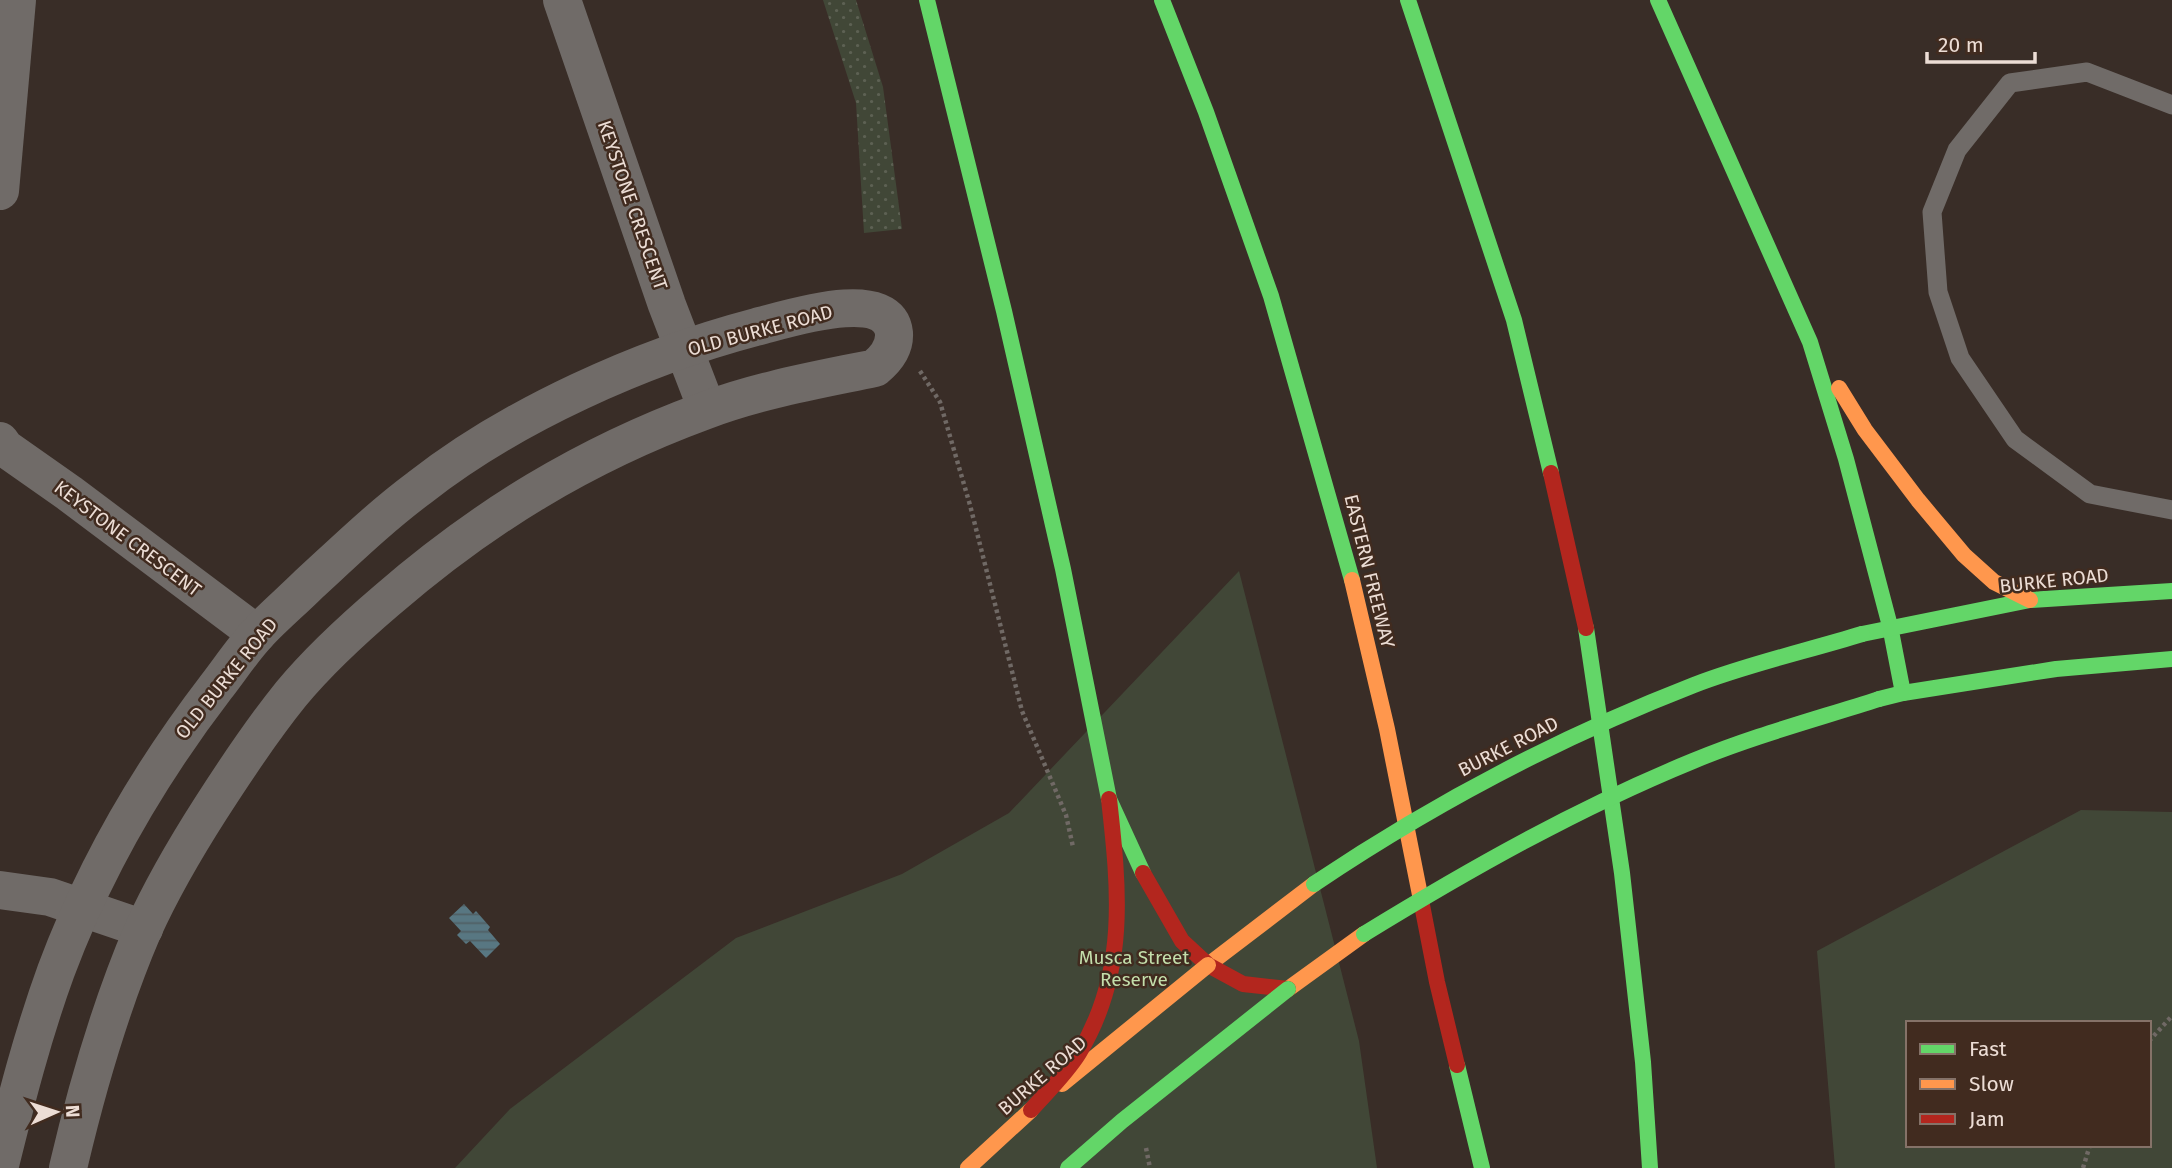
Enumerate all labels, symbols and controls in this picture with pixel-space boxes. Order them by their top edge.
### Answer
scale bar [1927,21,2036,65]
text: 20 m [1938,32,1984,58]
street label: KEYSTONE CRESCENT [593,117,672,293]
street label: OLD BURKE ROAD [685,300,835,361]
street label: KEYSTONE CRESCENT [50,476,206,601]
street label: EASTERN FREEWAY [1339,492,1400,651]
street label: BURKE ROAD [1998,563,2110,598]
street label: OLD BURKE ROAD [170,613,282,744]
street label: BURKE ROAD [1454,711,1562,782]
park label: Musca Street Reserve [1079,946,1189,991]
legend [1906,1021,2151,1147]
street label: BURKE ROAD [993,1031,1091,1120]
text: Fast [1969,1036,2007,1062]
text: Slow [1969,1071,2014,1097]
north arrow [21,1077,91,1147]
text: N [61,1104,84,1118]
text: Jam [1969,1106,2005,1132]

